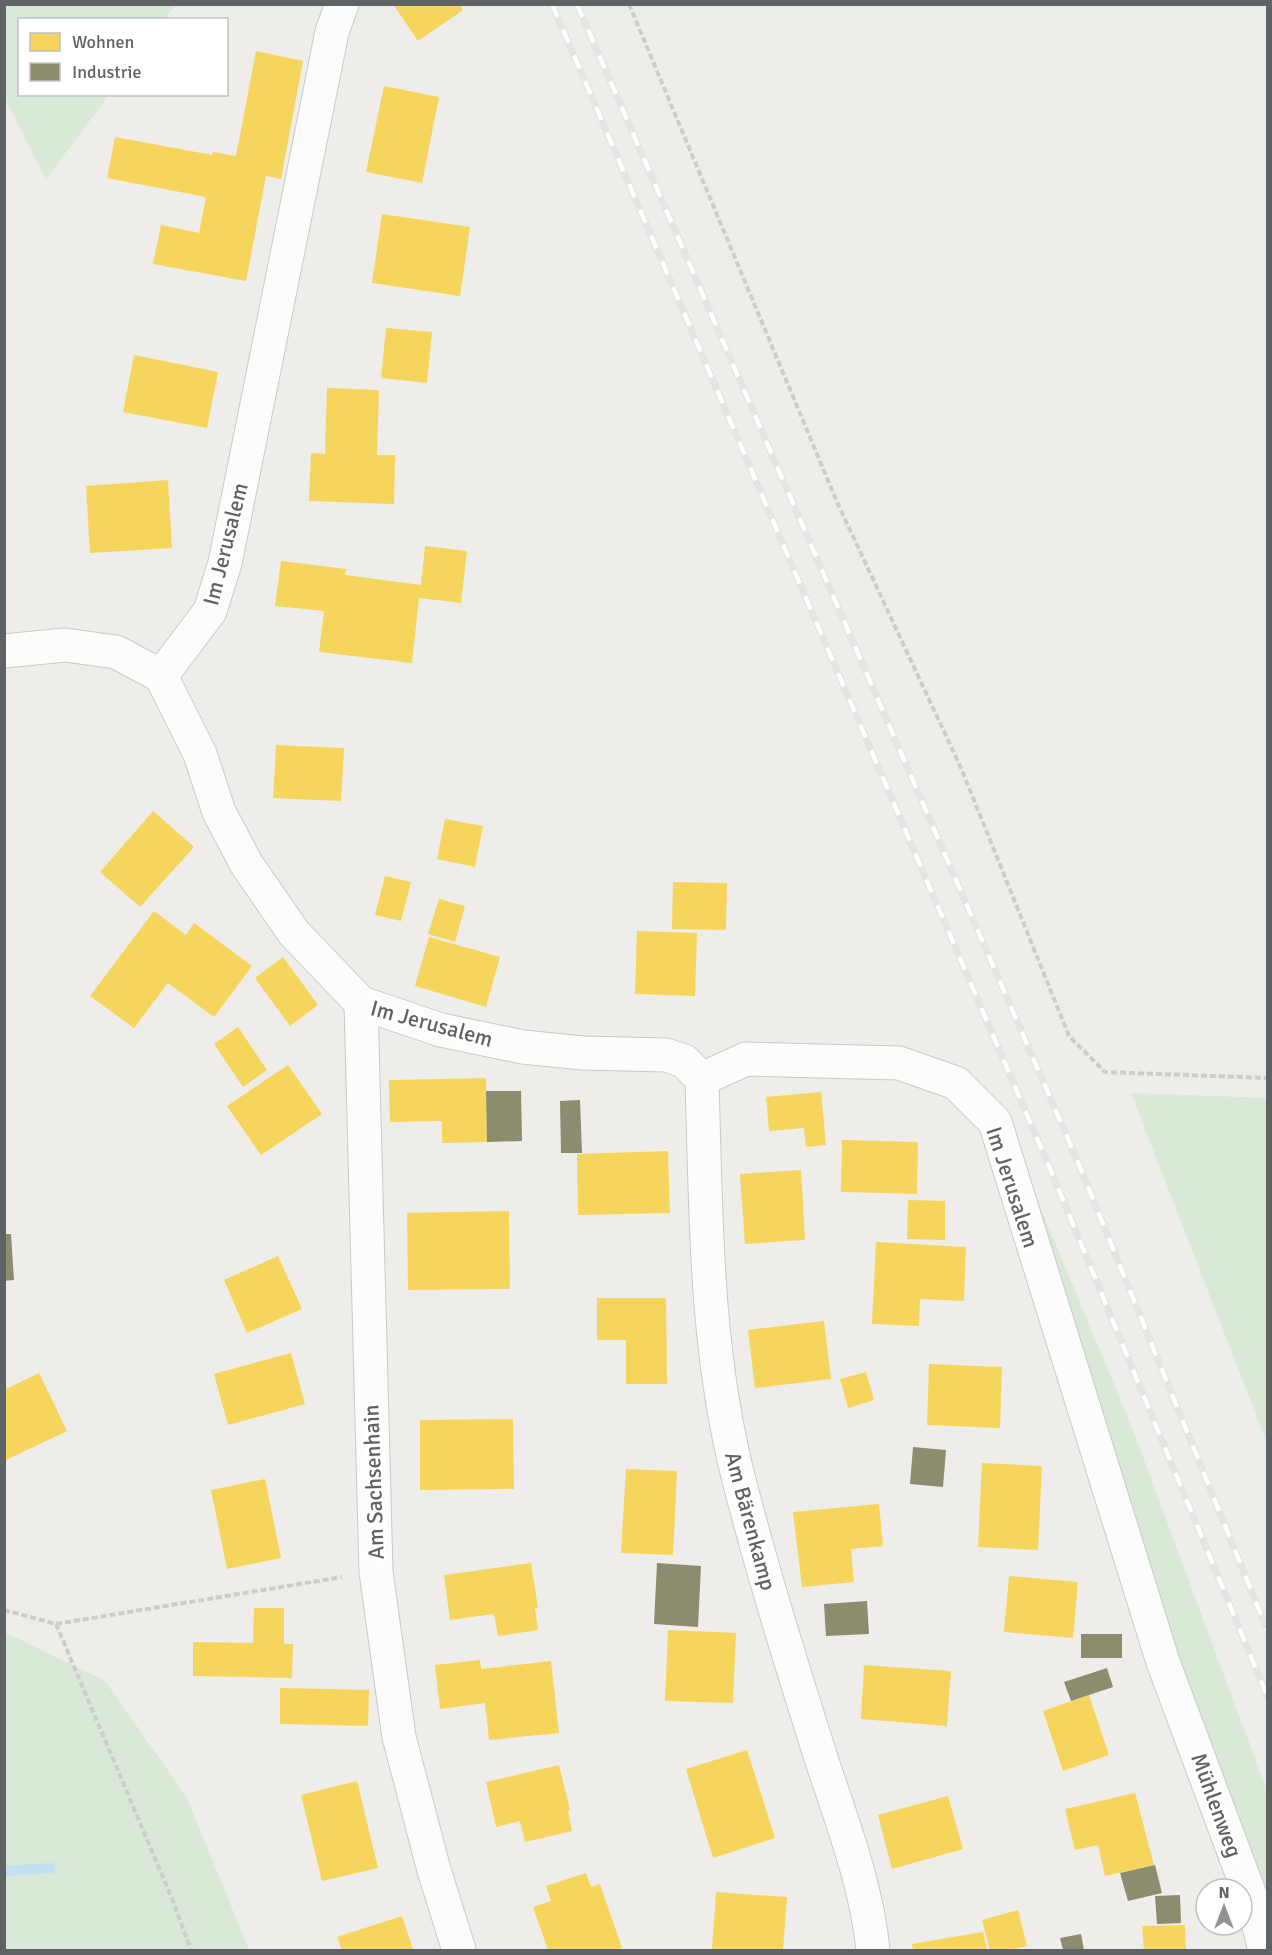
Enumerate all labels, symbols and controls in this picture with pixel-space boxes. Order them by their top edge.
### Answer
legend [18,18,228,96]
text: Wohnen [72,31,134,53]
text: Industrie [72,61,142,83]
street label: Im Jerusalem [197,480,254,608]
street label: Im Jerusalem [368,994,496,1053]
street label: Im Jerusalem [980,1123,1045,1251]
street label: Am Sachsenhain [357,1404,390,1560]
street label: Am Bärenkamp [719,1449,782,1593]
street label: Mühlenweg [1185,1749,1248,1861]
north arrow [1194,1877,1254,1937]
text: N [1218,1883,1230,1903]

